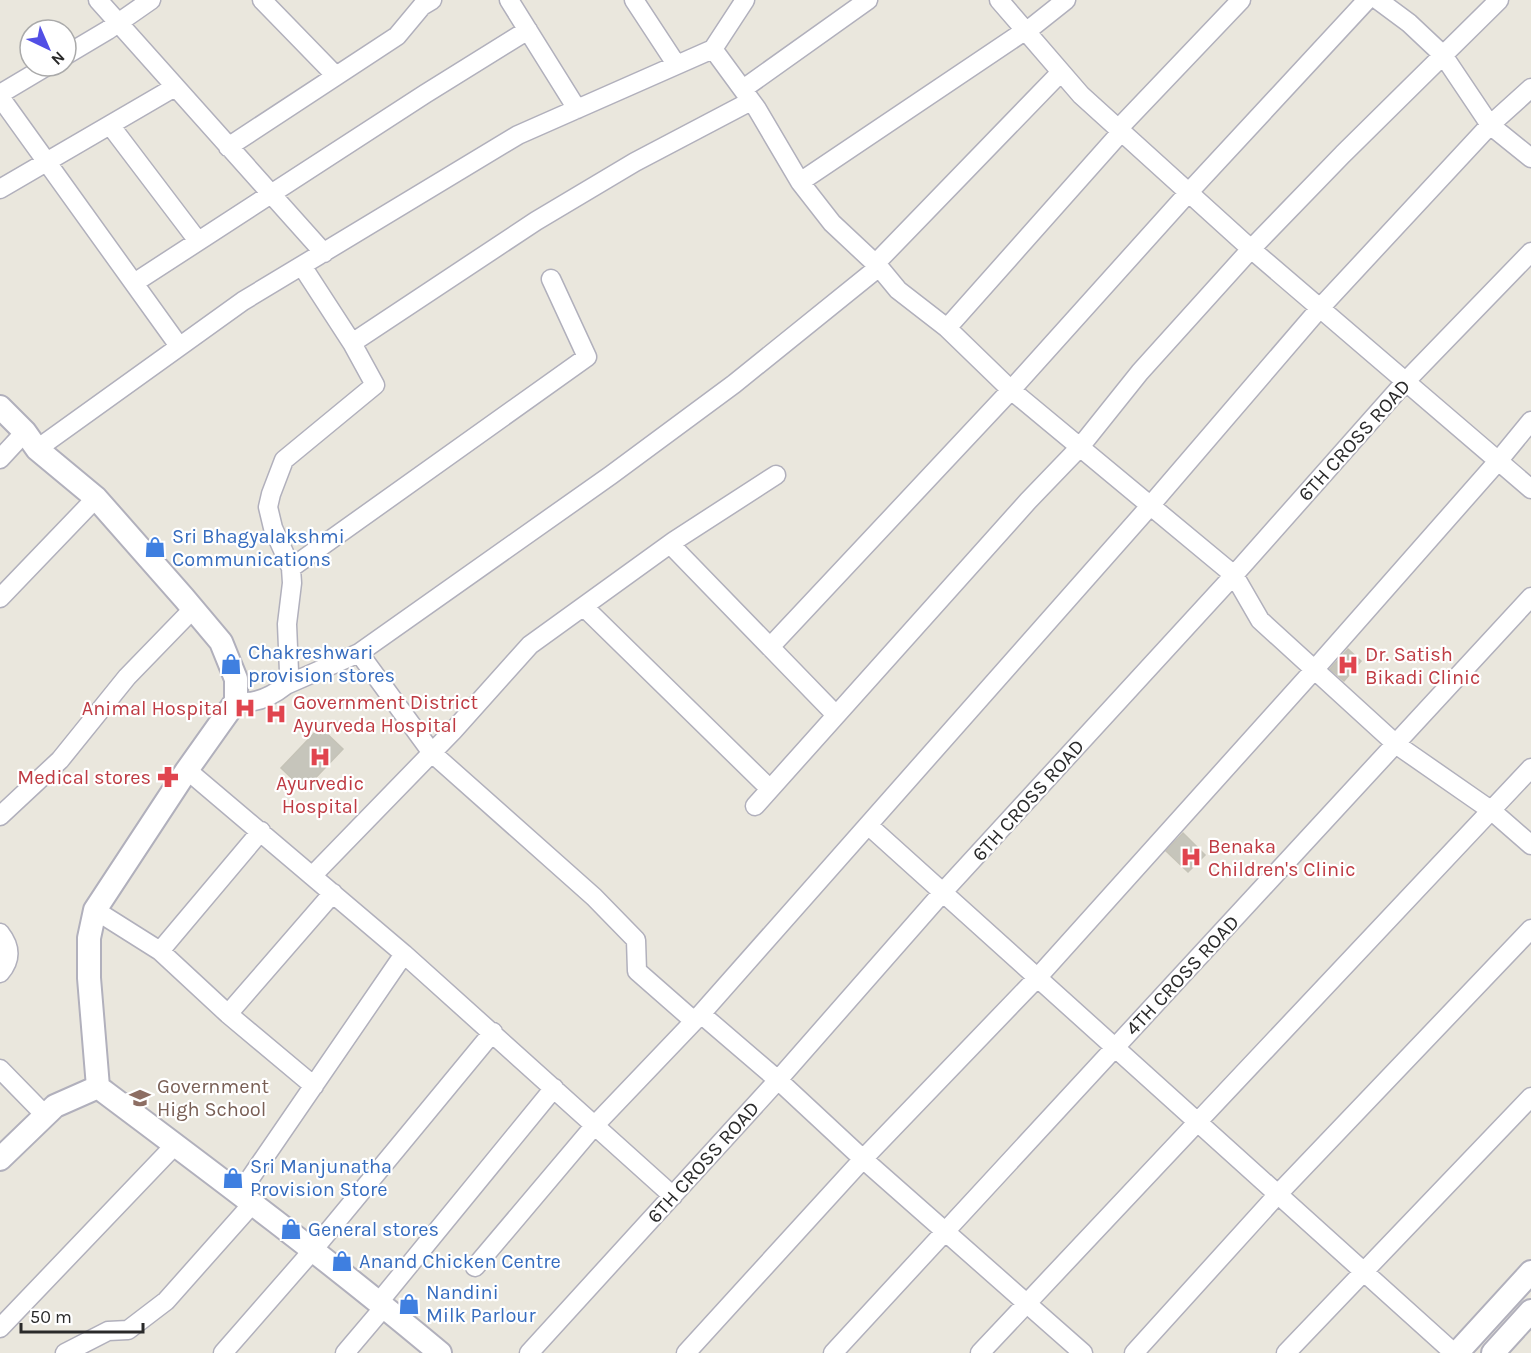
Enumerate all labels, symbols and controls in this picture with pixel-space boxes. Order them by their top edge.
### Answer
north arrow [18,18,78,78]
text: N [47,48,69,69]
street label: 6TH CROSS ROAD [1294,375,1415,506]
place label: Sri Bhagyalakshmi Communications [172,525,345,571]
shop icon: Sri Bhagyalakshmi Communications [143,535,167,559]
place label: Chakreshwari provision stores [248,641,395,687]
place label: Dr. Satish Bikadi Clinic [1365,643,1480,689]
shop icon: Chakreshwari provision stores [219,652,243,676]
hospital icon: Dr. Satish Bikadi Clinic [1336,653,1360,677]
place label: Government District Ayurveda Hospital [293,691,478,737]
hospital icon: Animal Hospital [233,696,257,720]
place label: Animal Hospital [82,697,228,720]
hospital icon: Government District Ayurveda Hospital [264,702,288,726]
street label: 6TH CROSS ROAD [968,735,1089,866]
hospital icon: Ayurvedic Hospital [308,745,332,769]
pharmacy icon: Medical stores [156,765,180,789]
place label: Medical stores [17,766,151,789]
place label: Ayurvedic Hospital [276,772,364,818]
place label: Benaka Children's Clinic [1208,835,1355,881]
hospital icon: Benaka Children's Clinic [1179,845,1203,869]
street label: 4TH CROSS ROAD [1121,911,1244,1040]
place label: Government High School [157,1075,269,1121]
school or university icon: Government High School [128,1086,152,1110]
street label: 6TH CROSS ROAD [643,1097,764,1228]
place label: Sri Manjunatha Provision Store [250,1155,392,1201]
shop icon: Sri Manjunatha Provision Store [221,1166,245,1190]
shop icon: General stores [279,1217,303,1241]
place label: General stores [308,1218,439,1241]
shop icon: Anand Chicken Centre [330,1249,354,1273]
place label: Anand Chicken Centre [359,1250,561,1273]
place label: Nandini Milk Parlour [426,1281,536,1327]
shop icon: Nandini Milk Parlour [397,1292,421,1316]
scale bar [21,1296,142,1334]
text: 50 m [30,1306,72,1328]

